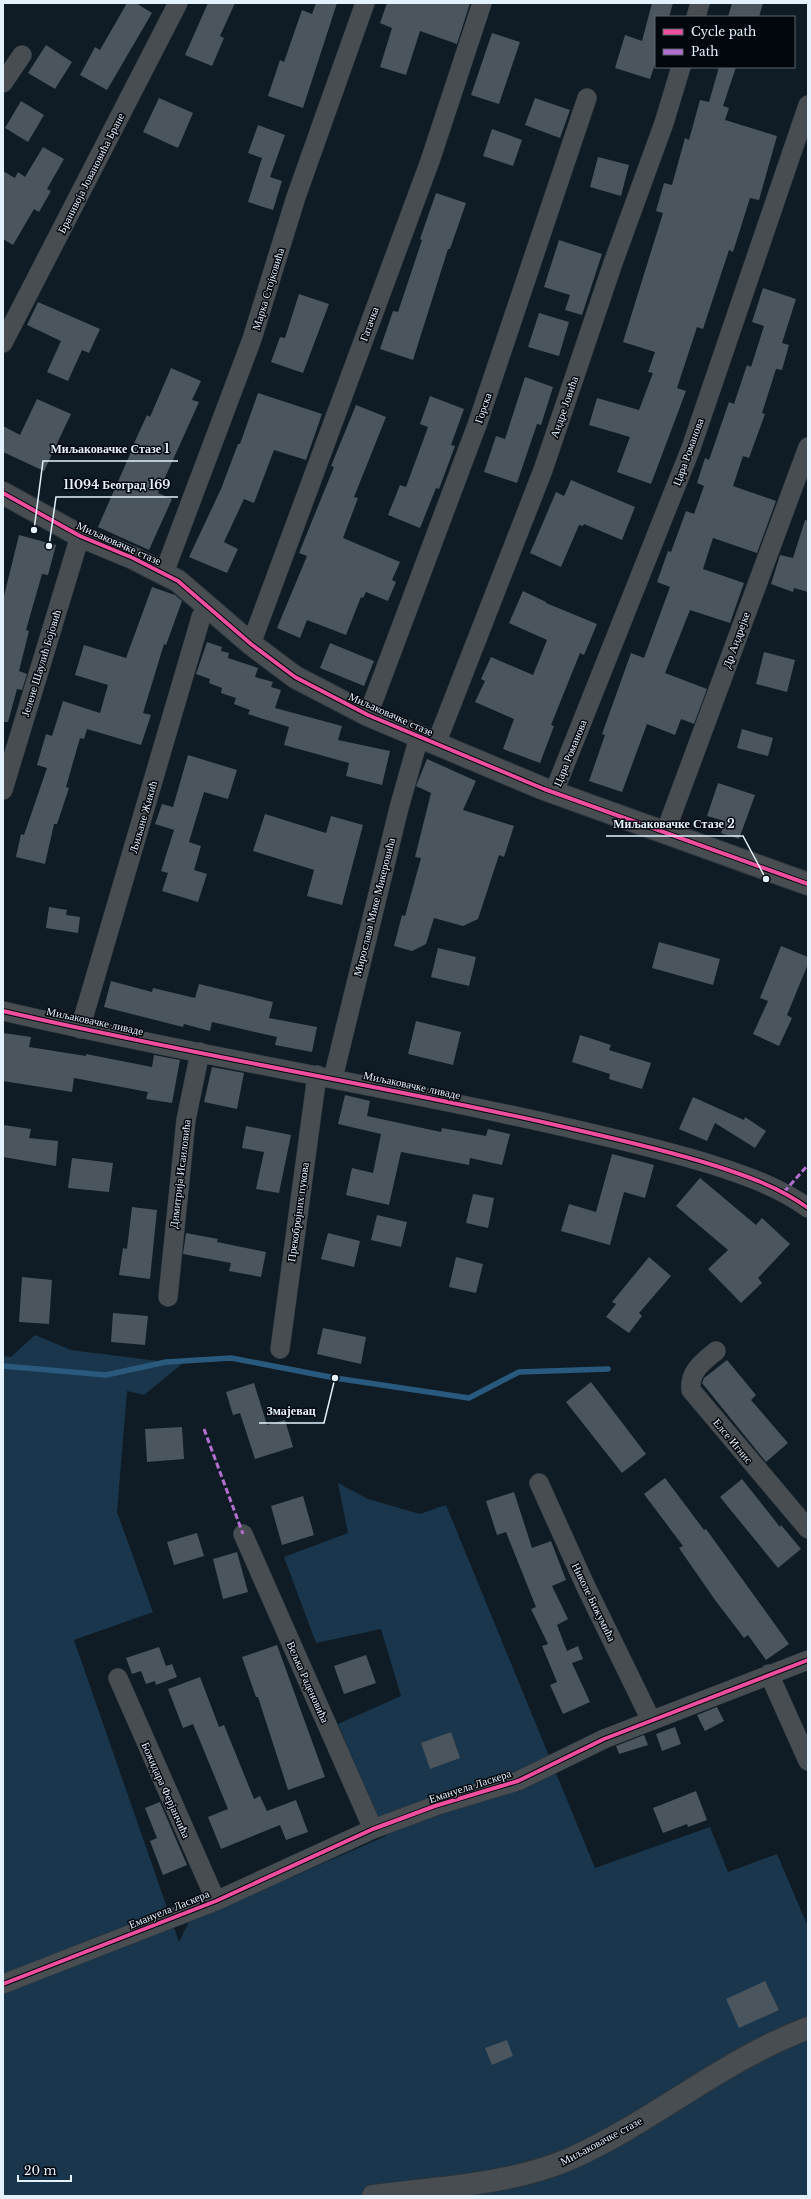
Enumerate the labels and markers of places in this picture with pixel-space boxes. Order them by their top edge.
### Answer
callout: Миљаковачке Стазе 1 [43,437,178,461]
callout: 11094 Београд 169 [56,473,178,497]
callout: Миљаковачке Стазе 2 [606,812,743,836]
callout: Змајевац [259,1399,324,1423]

